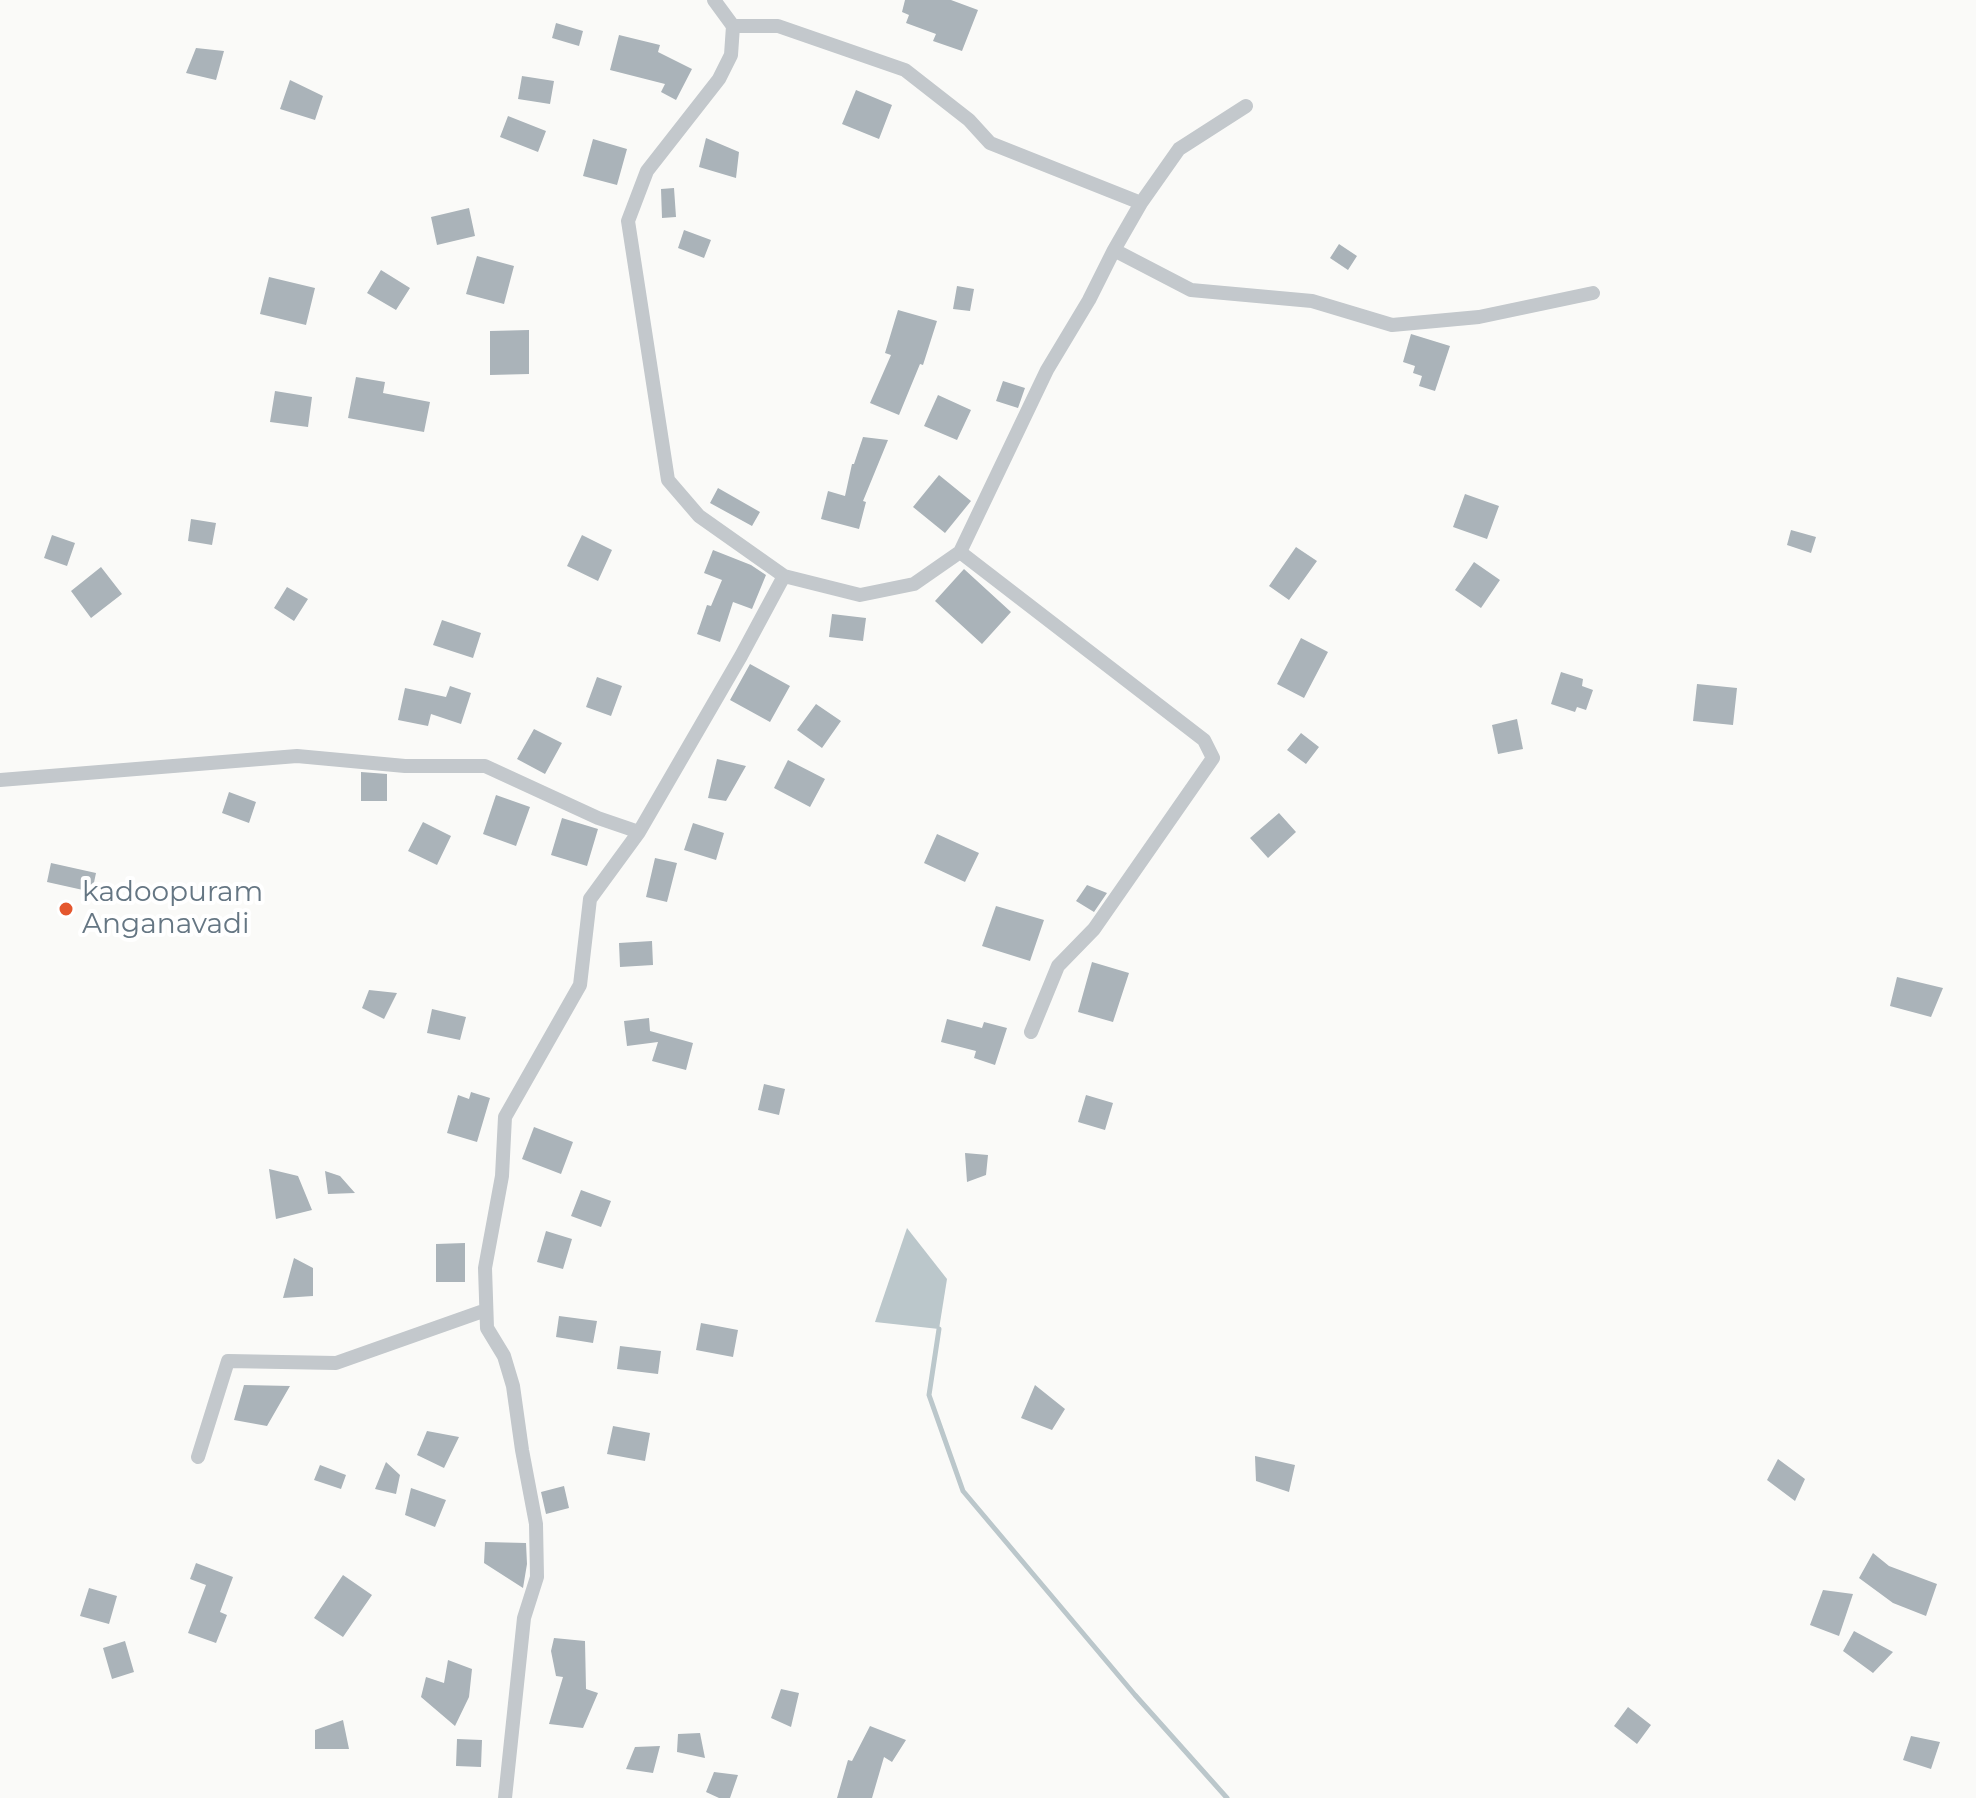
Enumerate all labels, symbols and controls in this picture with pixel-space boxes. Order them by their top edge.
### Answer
place label: kadoopuram Anganavadi [82,876,263,942]
marker: kadoopuram Anganavadi [57,900,75,918]

